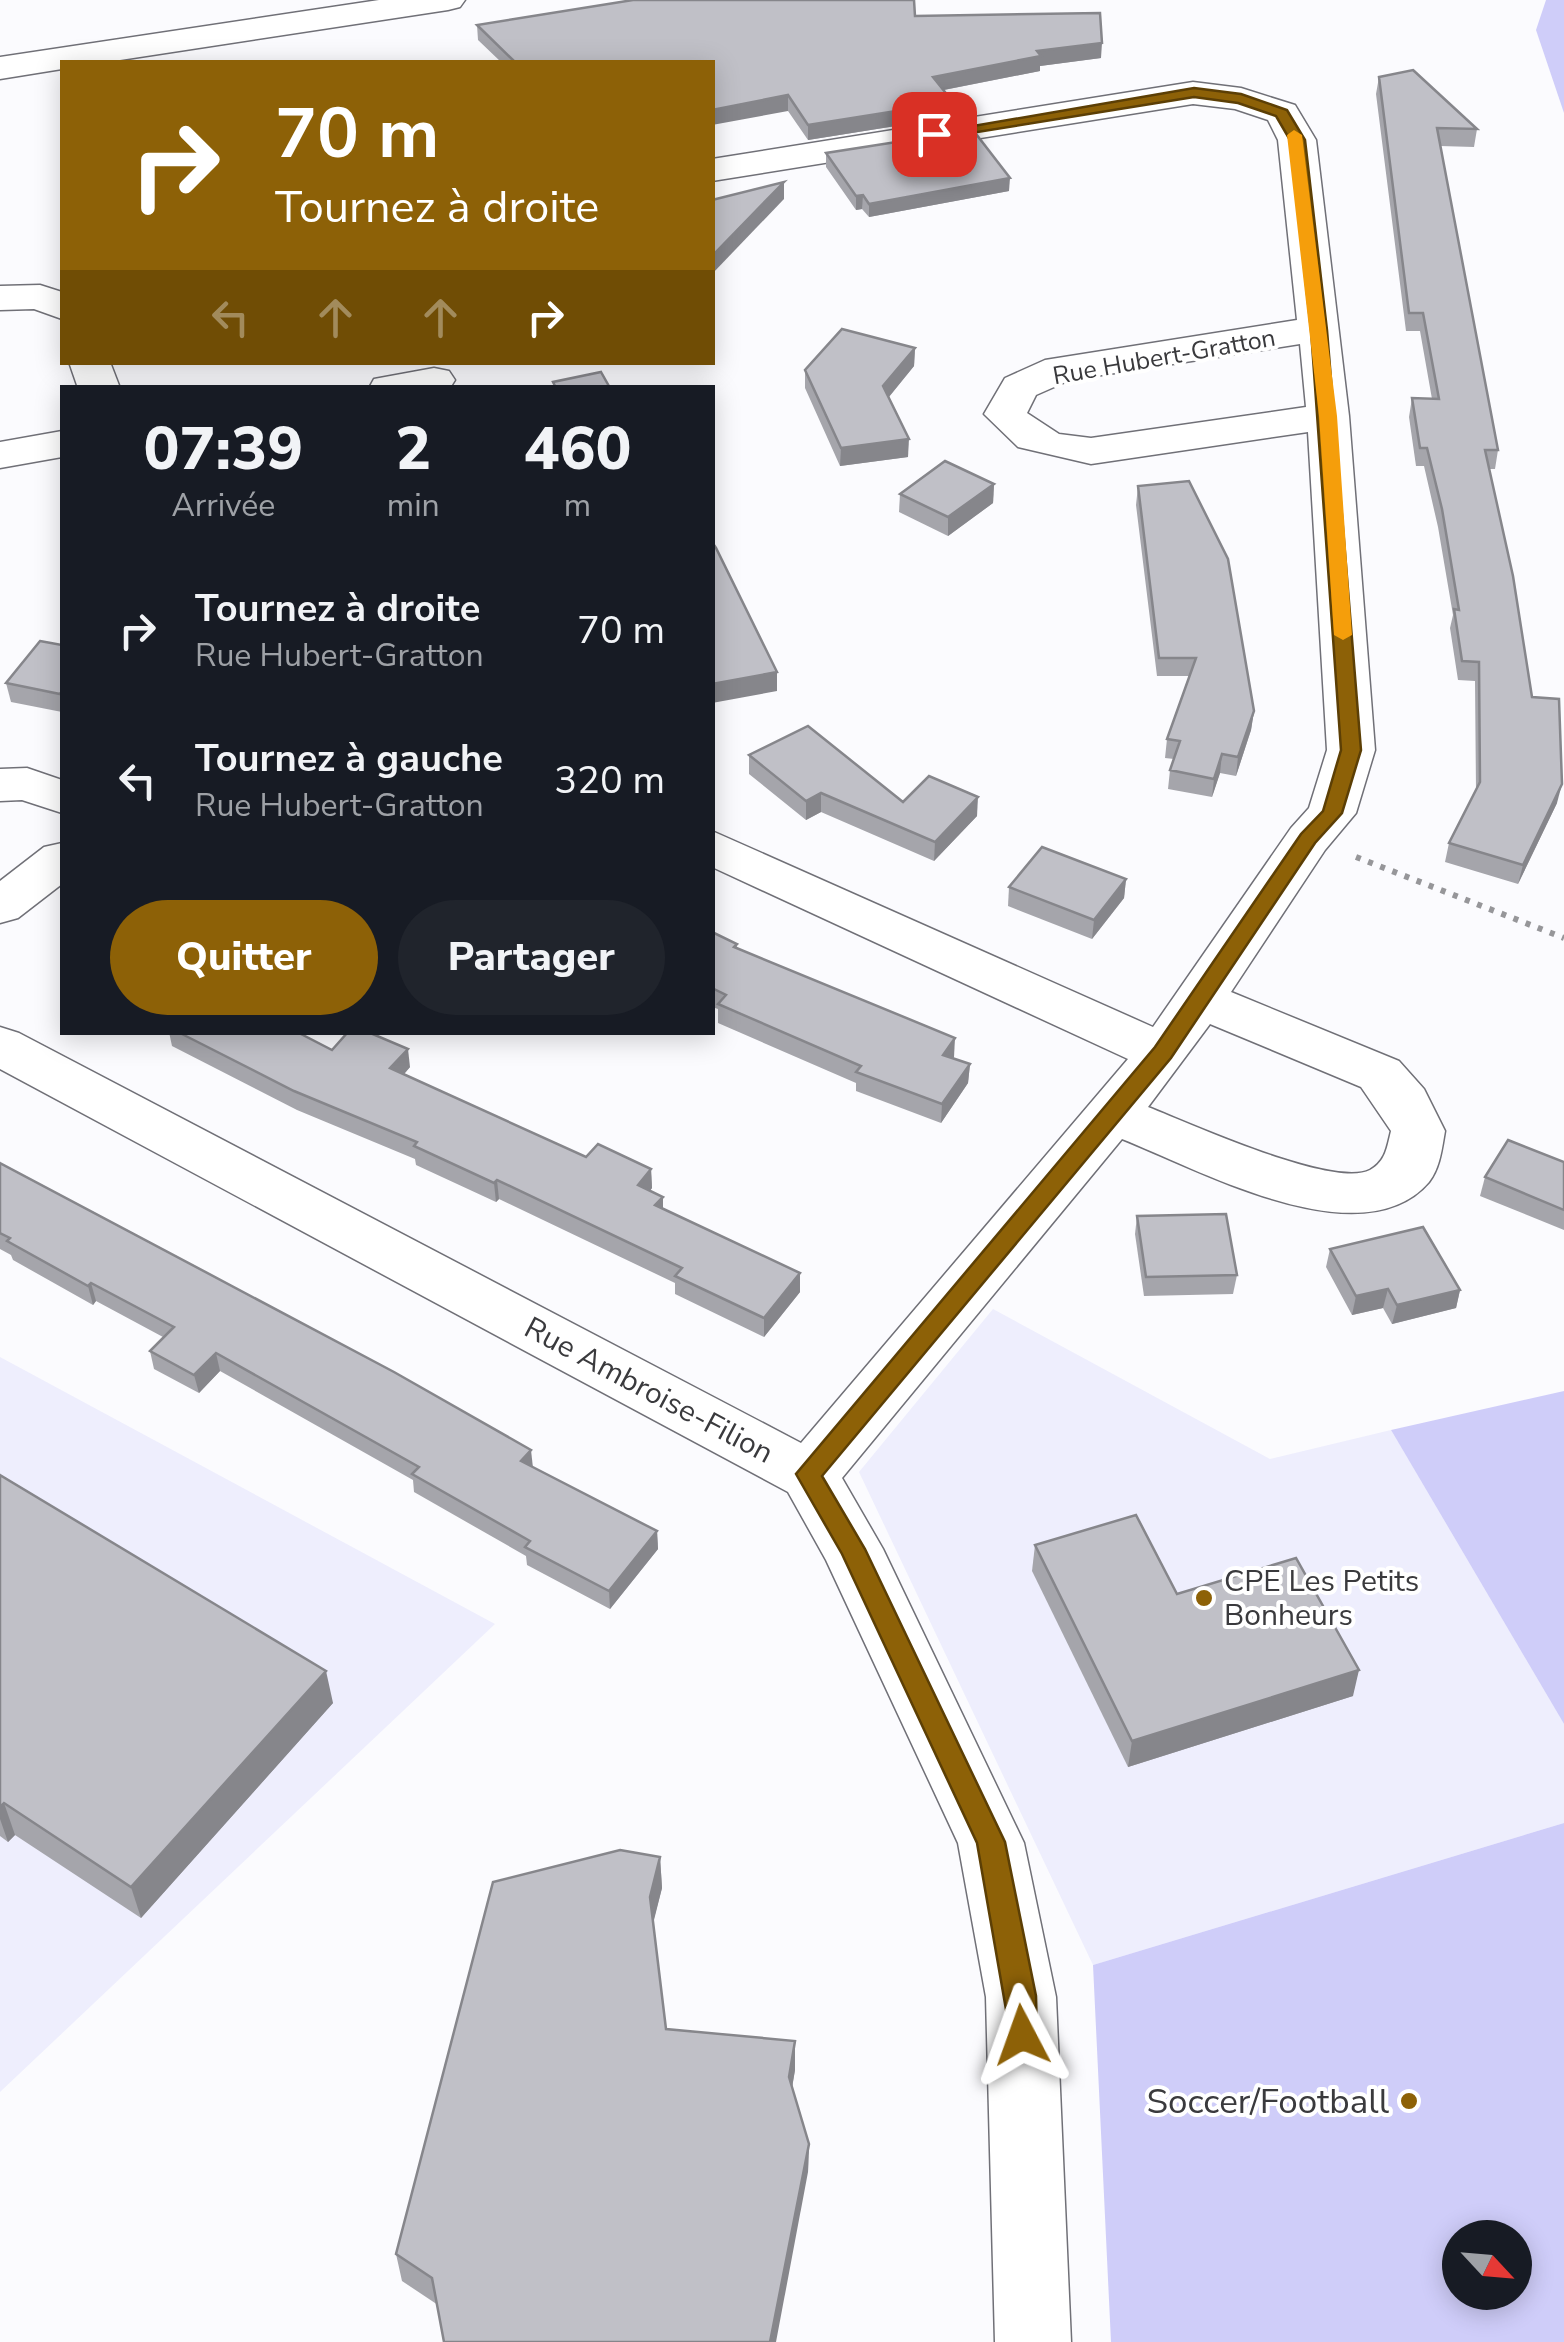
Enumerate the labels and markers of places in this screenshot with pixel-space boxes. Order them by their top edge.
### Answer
pin [892,92,977,177]
place label: CPE Les Petits Bonheurs [1224,1561,1419,1636]
marker: CPE Les Petits Bonheurs [1193,1587,1215,1609]
place label: Soccer/Football [1146,2078,1390,2125]
marker: Soccer/Football [1398,2090,1420,2112]

